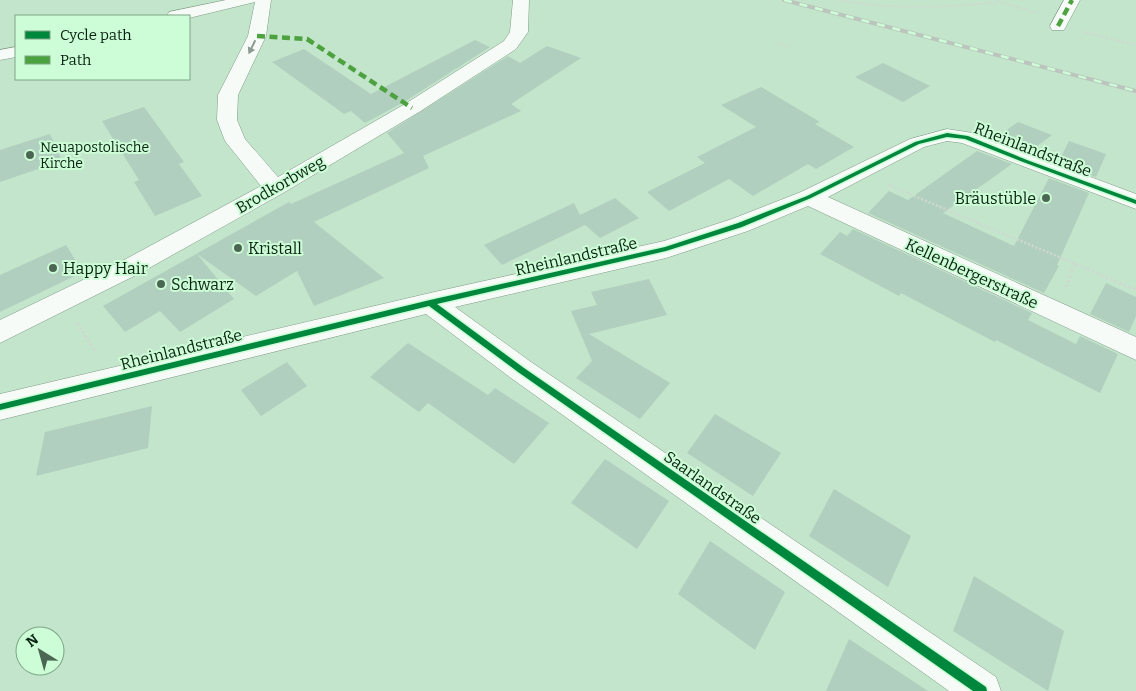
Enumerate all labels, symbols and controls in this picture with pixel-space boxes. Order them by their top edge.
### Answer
legend [15,15,190,80]
text: Cycle path [60,26,132,44]
one-way arrow [247,40,255,54]
text: Path [60,51,92,69]
street label: Rheinlandstraße [971,118,1094,181]
place label: Neuapostolische Kirche [40,139,149,172]
marker: Neuapostolische Kirche [24,149,36,161]
street label: Brodkorbweg [233,151,328,217]
place label: Bräustüble [955,189,1036,208]
marker: Bräustüble [1040,192,1052,204]
street label: Rheinlandstraße [513,233,639,280]
street label: Kellenbergerstraße [902,234,1041,313]
place label: Kristall [248,239,302,258]
marker: Kristall [232,242,244,254]
place label: Happy Hair [63,259,148,278]
marker: Happy Hair [47,262,59,274]
place label: Schwarz [171,275,234,294]
marker: Schwarz [155,278,167,290]
street label: Rheinlandstraße [118,325,244,374]
street label: Saarlandstraße [661,447,765,528]
north arrow [15,626,65,676]
text: N [23,631,42,651]

